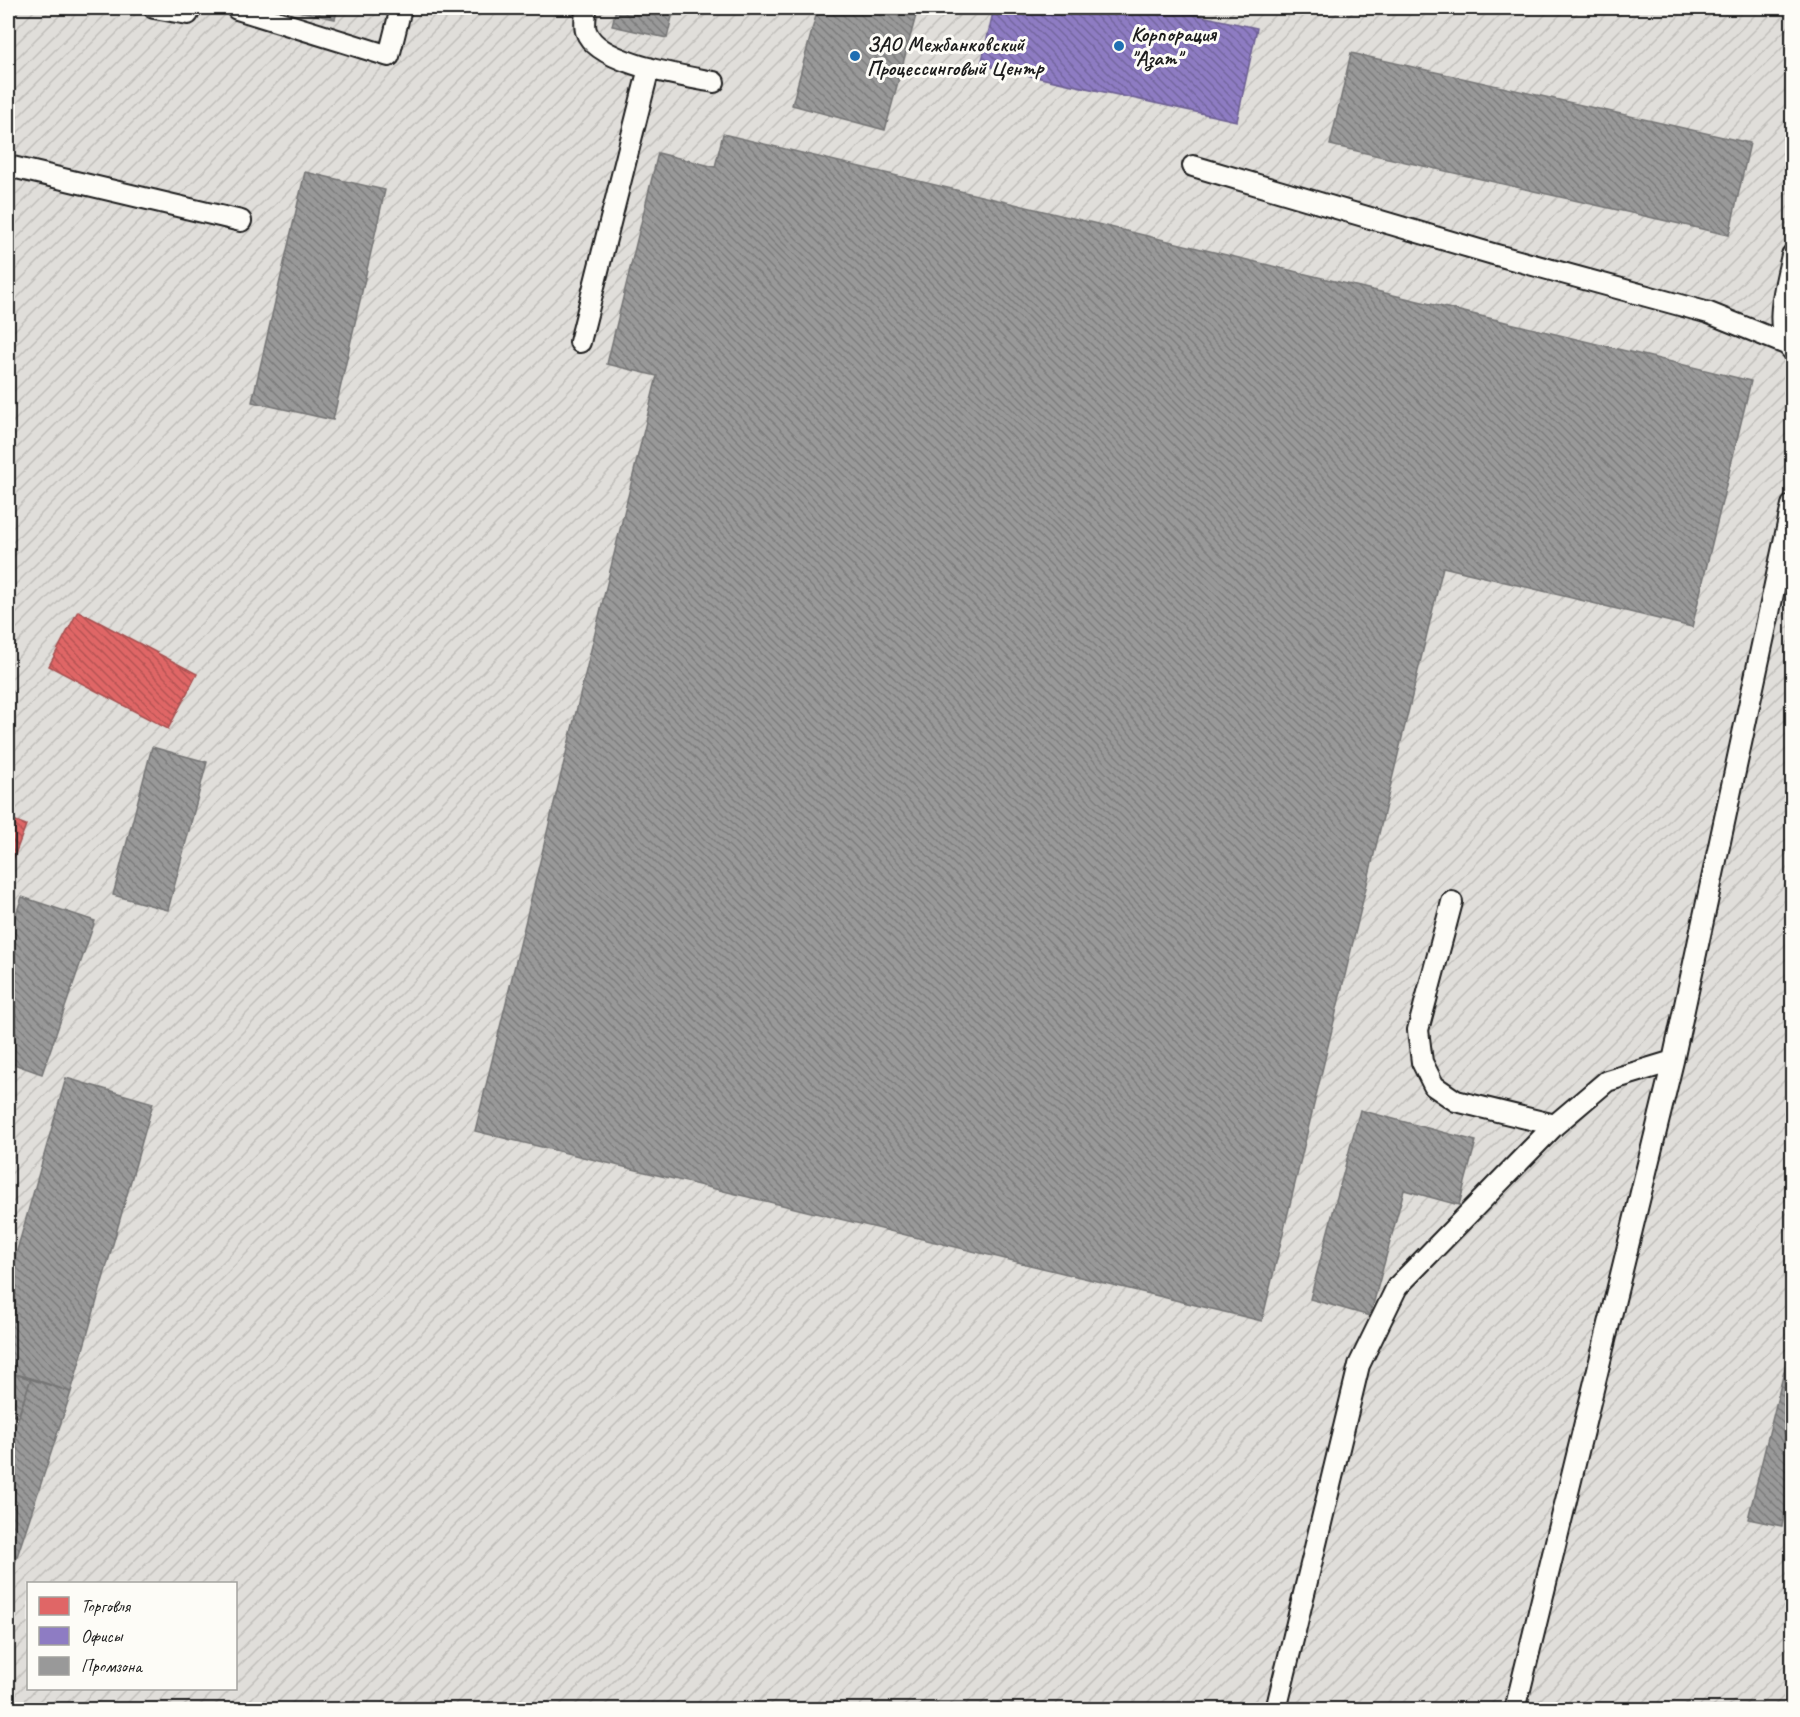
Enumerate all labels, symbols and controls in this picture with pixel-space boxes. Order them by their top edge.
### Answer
place label: Корпорация "Азат" [1131,21,1218,72]
place label: ЗАО Межбанковский Процессинговый Центр [867,31,1045,81]
marker: Корпорация "Азат" [1112,39,1126,53]
marker: ЗАО Межбанковский Процессинговый Центр [848,49,862,63]
legend [27,1582,237,1690]
text: Торговля [81,1595,132,1617]
text: Офисы [81,1625,124,1647]
text: Промзона [81,1655,143,1677]

